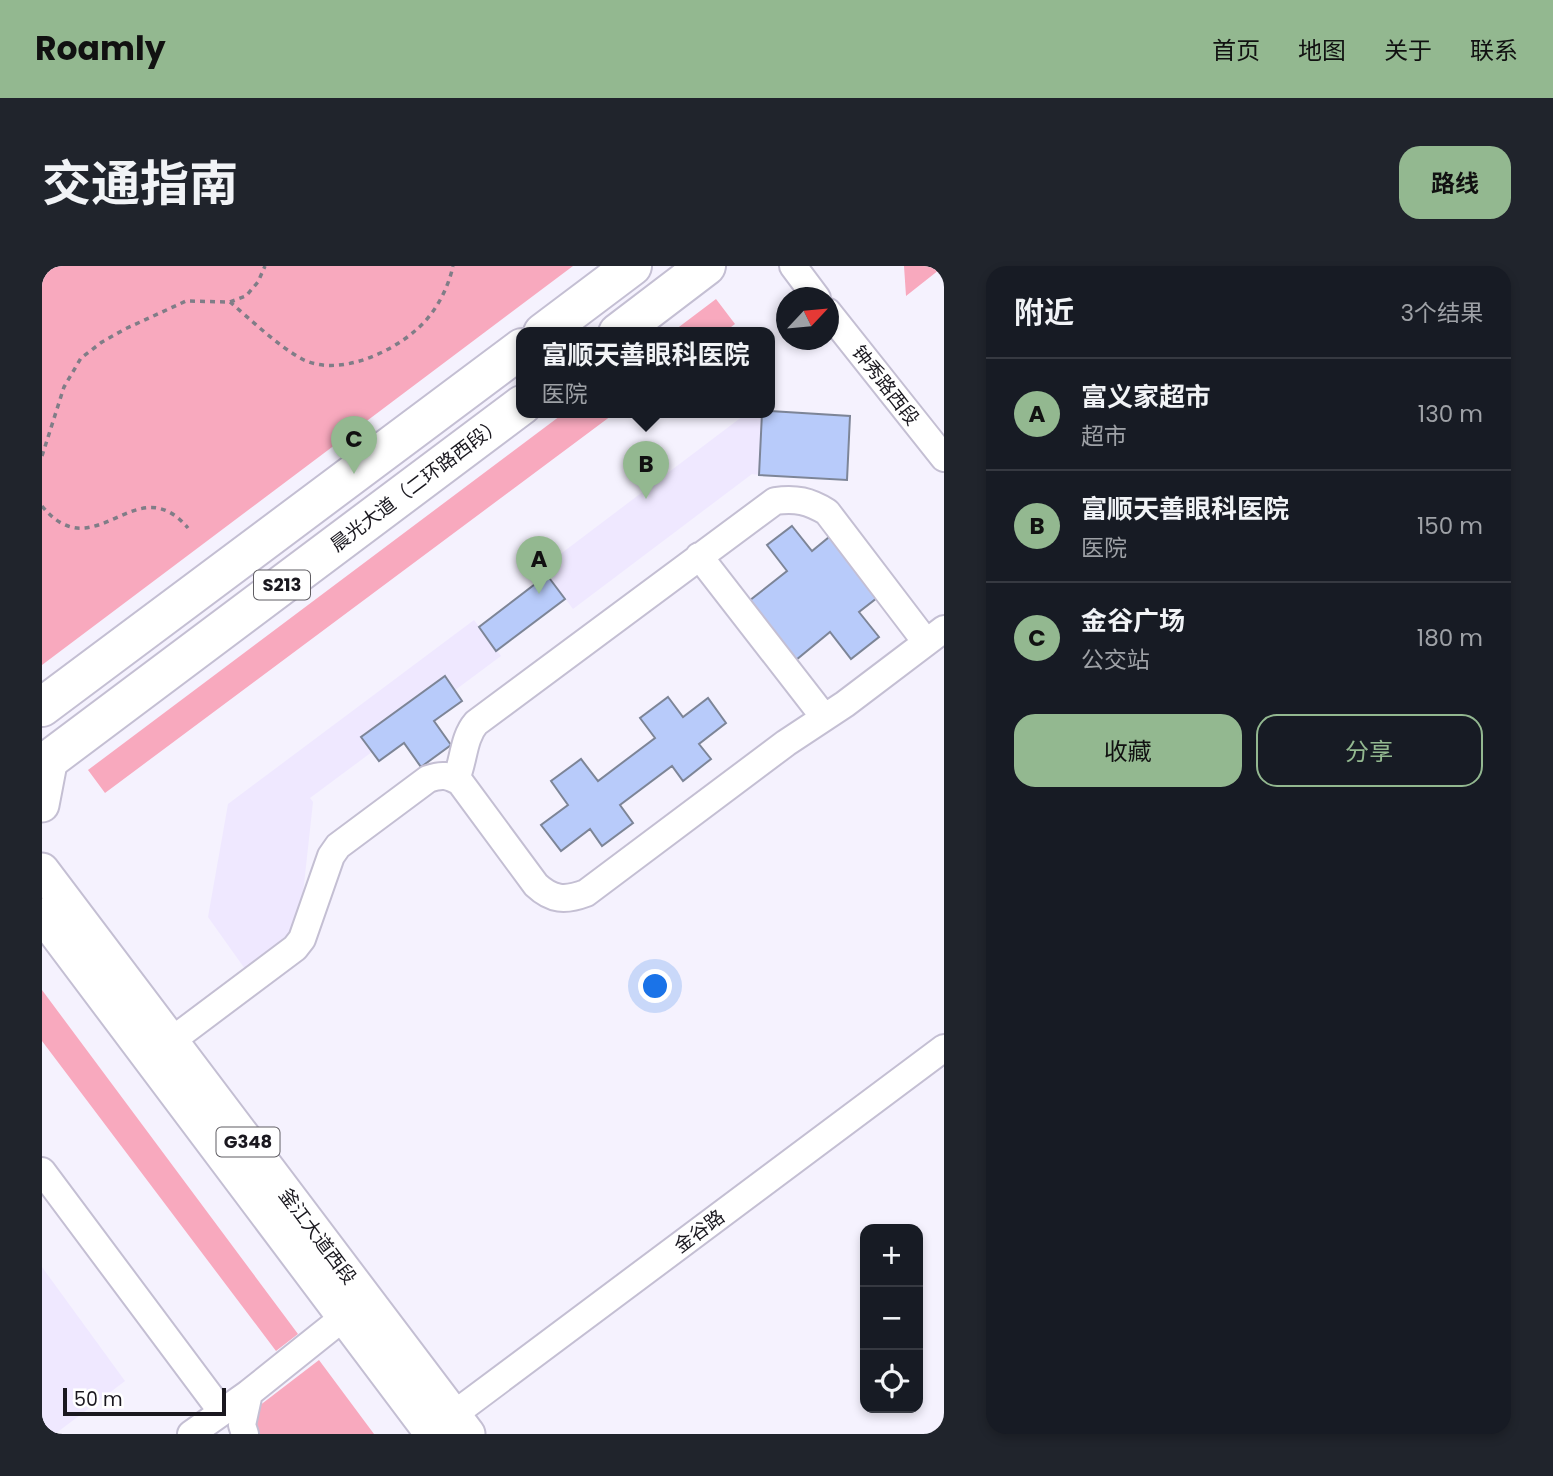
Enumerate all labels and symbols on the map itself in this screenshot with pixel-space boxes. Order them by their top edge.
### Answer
north arrow [776,287,839,350]
street label: 钟秀路西段 [846,340,925,431]
street label: 晨光大道（二环路西段） [325,411,508,558]
pin: C [331,416,377,474]
pin: B [623,441,669,499]
pin: A [516,536,562,594]
road number: S213 [254,570,310,600]
your location [638,969,672,1003]
road number: G348 [216,1128,280,1156]
street label: 釜江大道西段 [273,1183,363,1290]
street label: 金谷路 [668,1203,730,1259]
scale bar [63,1385,226,1417]

